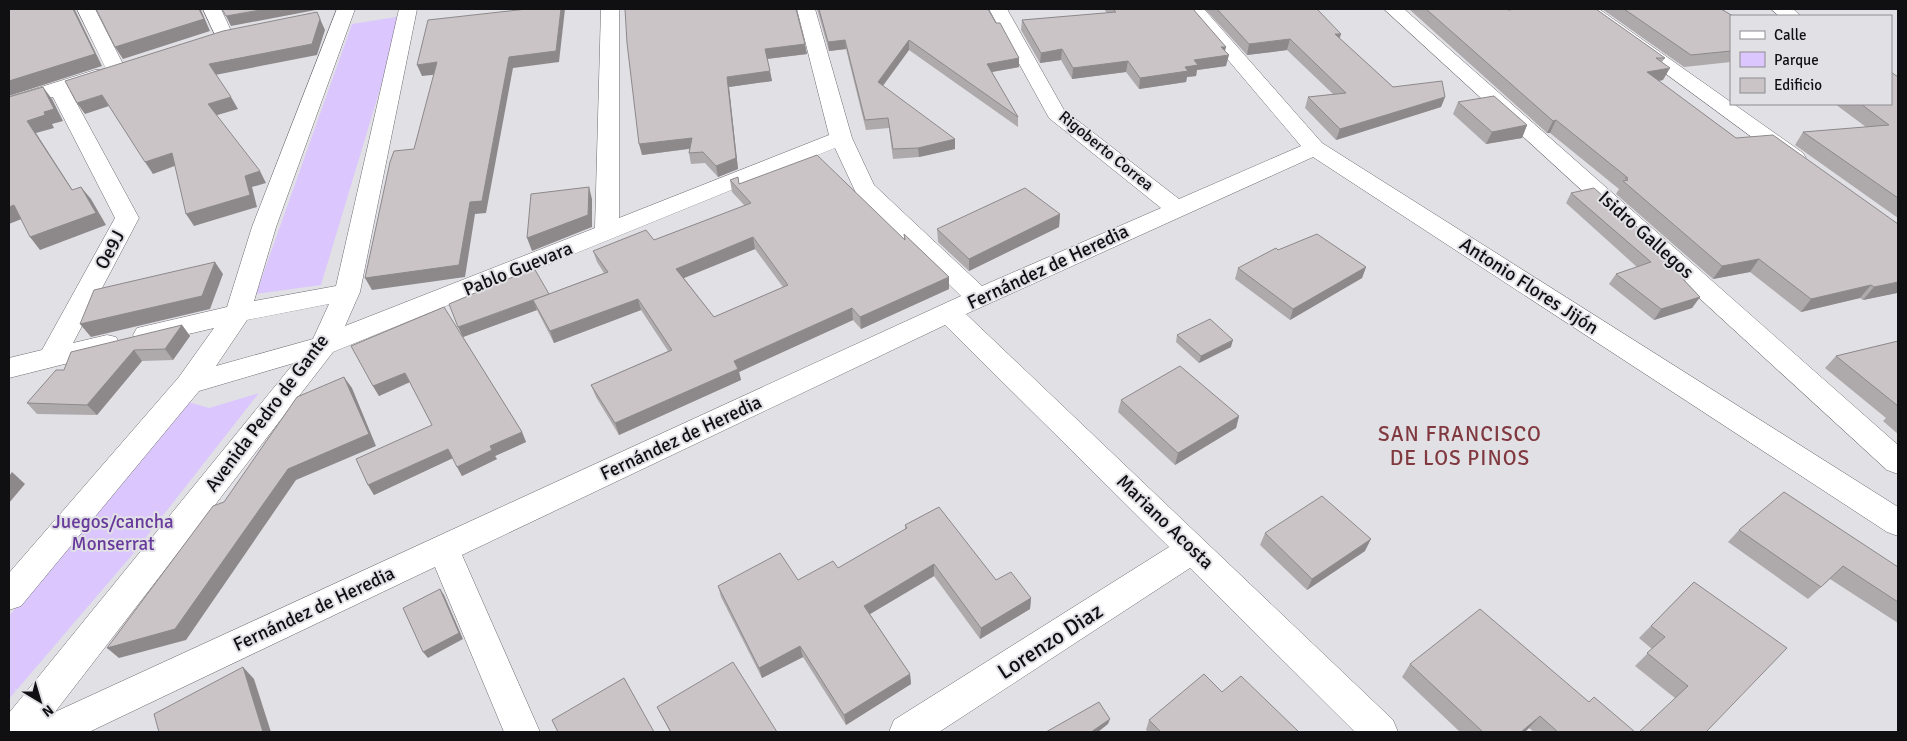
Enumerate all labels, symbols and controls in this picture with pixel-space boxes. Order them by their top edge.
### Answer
legend [1730,15,1892,105]
text: Calle [1774,26,1807,44]
text: Parque [1774,51,1819,69]
text: Edificio [1774,76,1822,94]
street label: Rigoberto Correa [1055,107,1157,195]
street label: Isidro Gallegos [1593,186,1699,284]
street label: Fernández de Heredia [963,219,1133,315]
street label: Oe9J [90,226,130,274]
street label: Antonio Flores Jijón [1455,232,1603,340]
street label: Pablo Guevara [460,236,576,302]
street label: Avenida Pedro de Gante [200,329,334,497]
street label: Fernández de Heredia [596,390,766,486]
district label: SAN FRANCISCO DE LOS PINOS [1378,421,1542,471]
street label: Mariano Acosta [1111,470,1219,574]
park label: Juegos/cancha Monserrat [52,510,174,556]
street label: Fernández de Heredia [229,561,399,657]
street label: Lorenzo Diaz [992,597,1108,685]
north arrow [15,676,65,726]
text: N [39,701,57,721]

